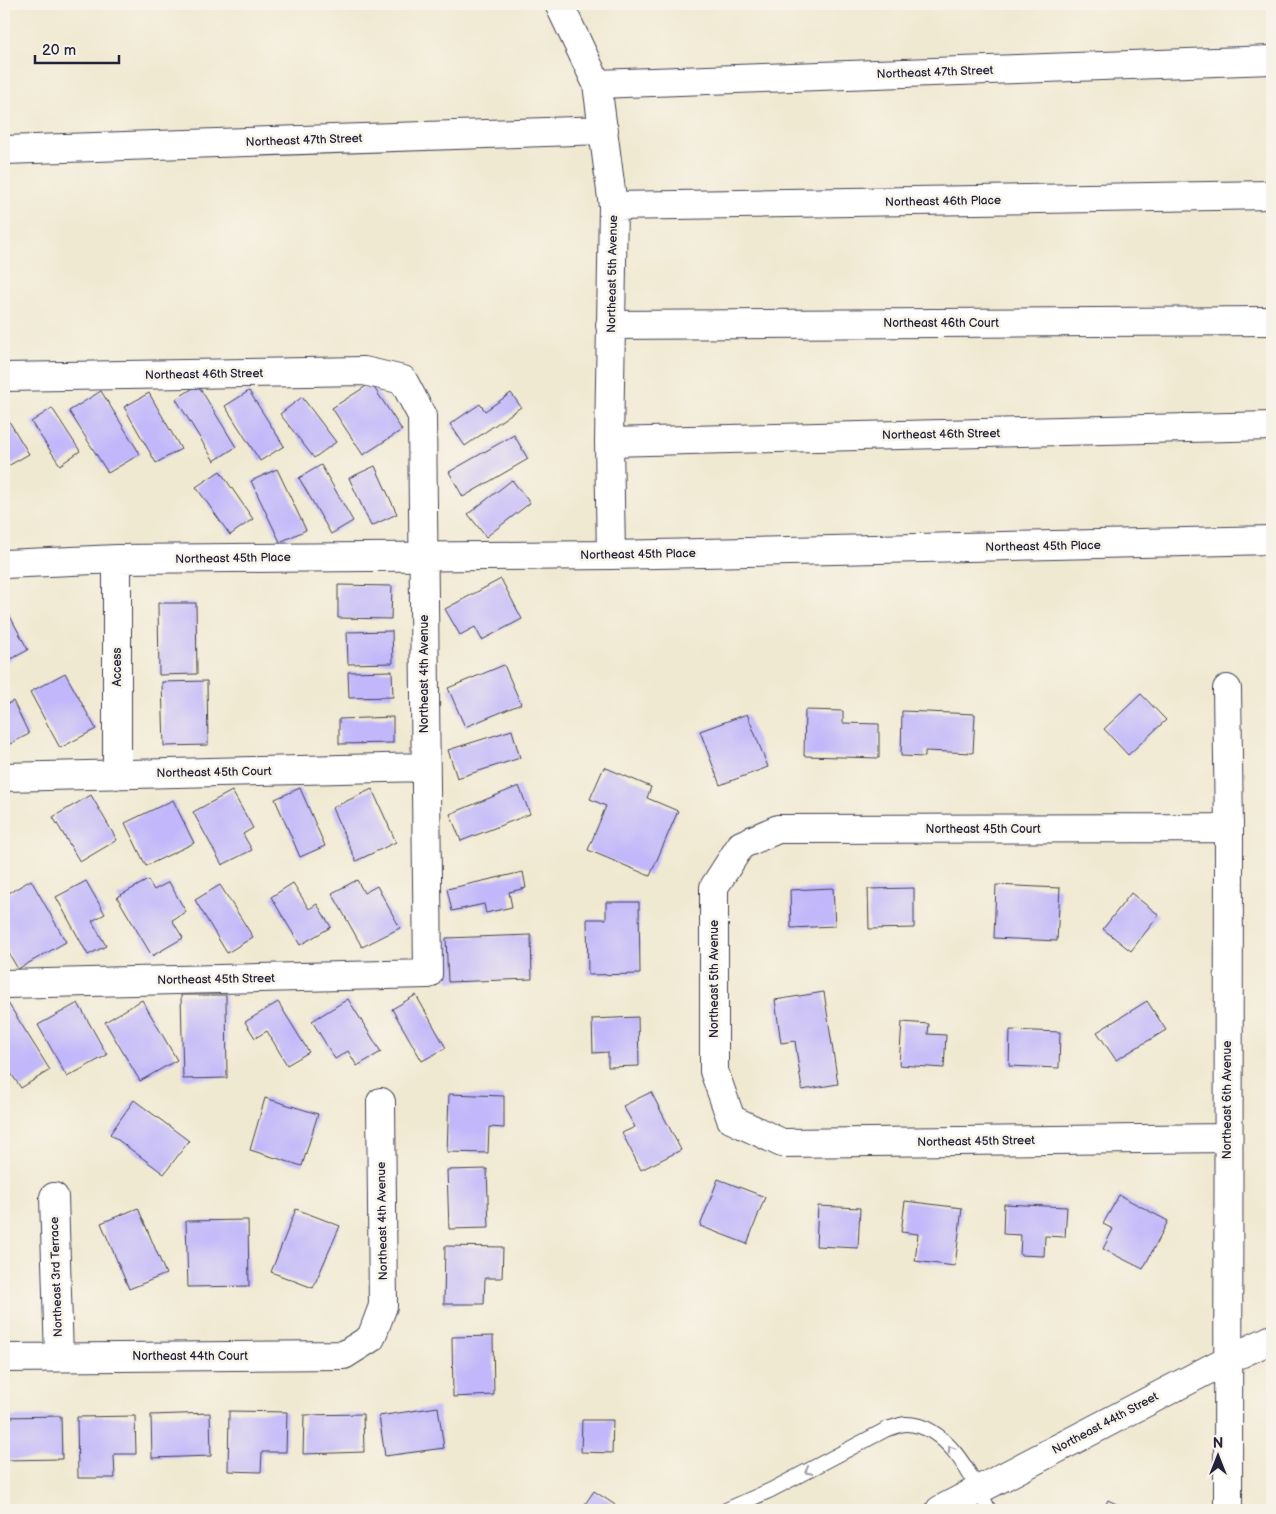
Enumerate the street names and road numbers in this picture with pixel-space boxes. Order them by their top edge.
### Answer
street label: Northeast 47th Street [876,63,994,82]
street label: Northeast 47th Street [245,131,363,150]
street label: Northeast 46th Place [885,193,1001,210]
street label: Northeast 5th Avenue [604,215,621,333]
street label: Northeast 46th Court [883,316,999,331]
street label: Northeast 46th Street [145,366,264,383]
street label: Northeast 46th Street [882,426,1001,443]
street label: Northeast 45th Place [985,538,1101,555]
street label: Northeast 45th Place [580,546,696,563]
street label: Northeast 45th Place [175,550,291,567]
street label: Northeast 4th Avenue [417,615,432,733]
street label: Access [110,648,125,686]
street label: Northeast 45th Court [156,764,272,781]
street label: Northeast 45th Court [925,822,1041,837]
street label: Northeast 5th Avenue [707,920,722,1038]
street label: Northeast 45th Street [157,971,275,988]
street label: Northeast 6th Avenue [1220,1041,1235,1159]
street label: Northeast 45th Street [917,1133,1035,1150]
street label: Northeast 4th Avenue [374,1162,391,1280]
street label: Northeast 3rd Terrace [47,1217,66,1337]
street label: Northeast 44th Court [132,1349,248,1364]
street label: Northeast 44th Street [1049,1389,1161,1458]

